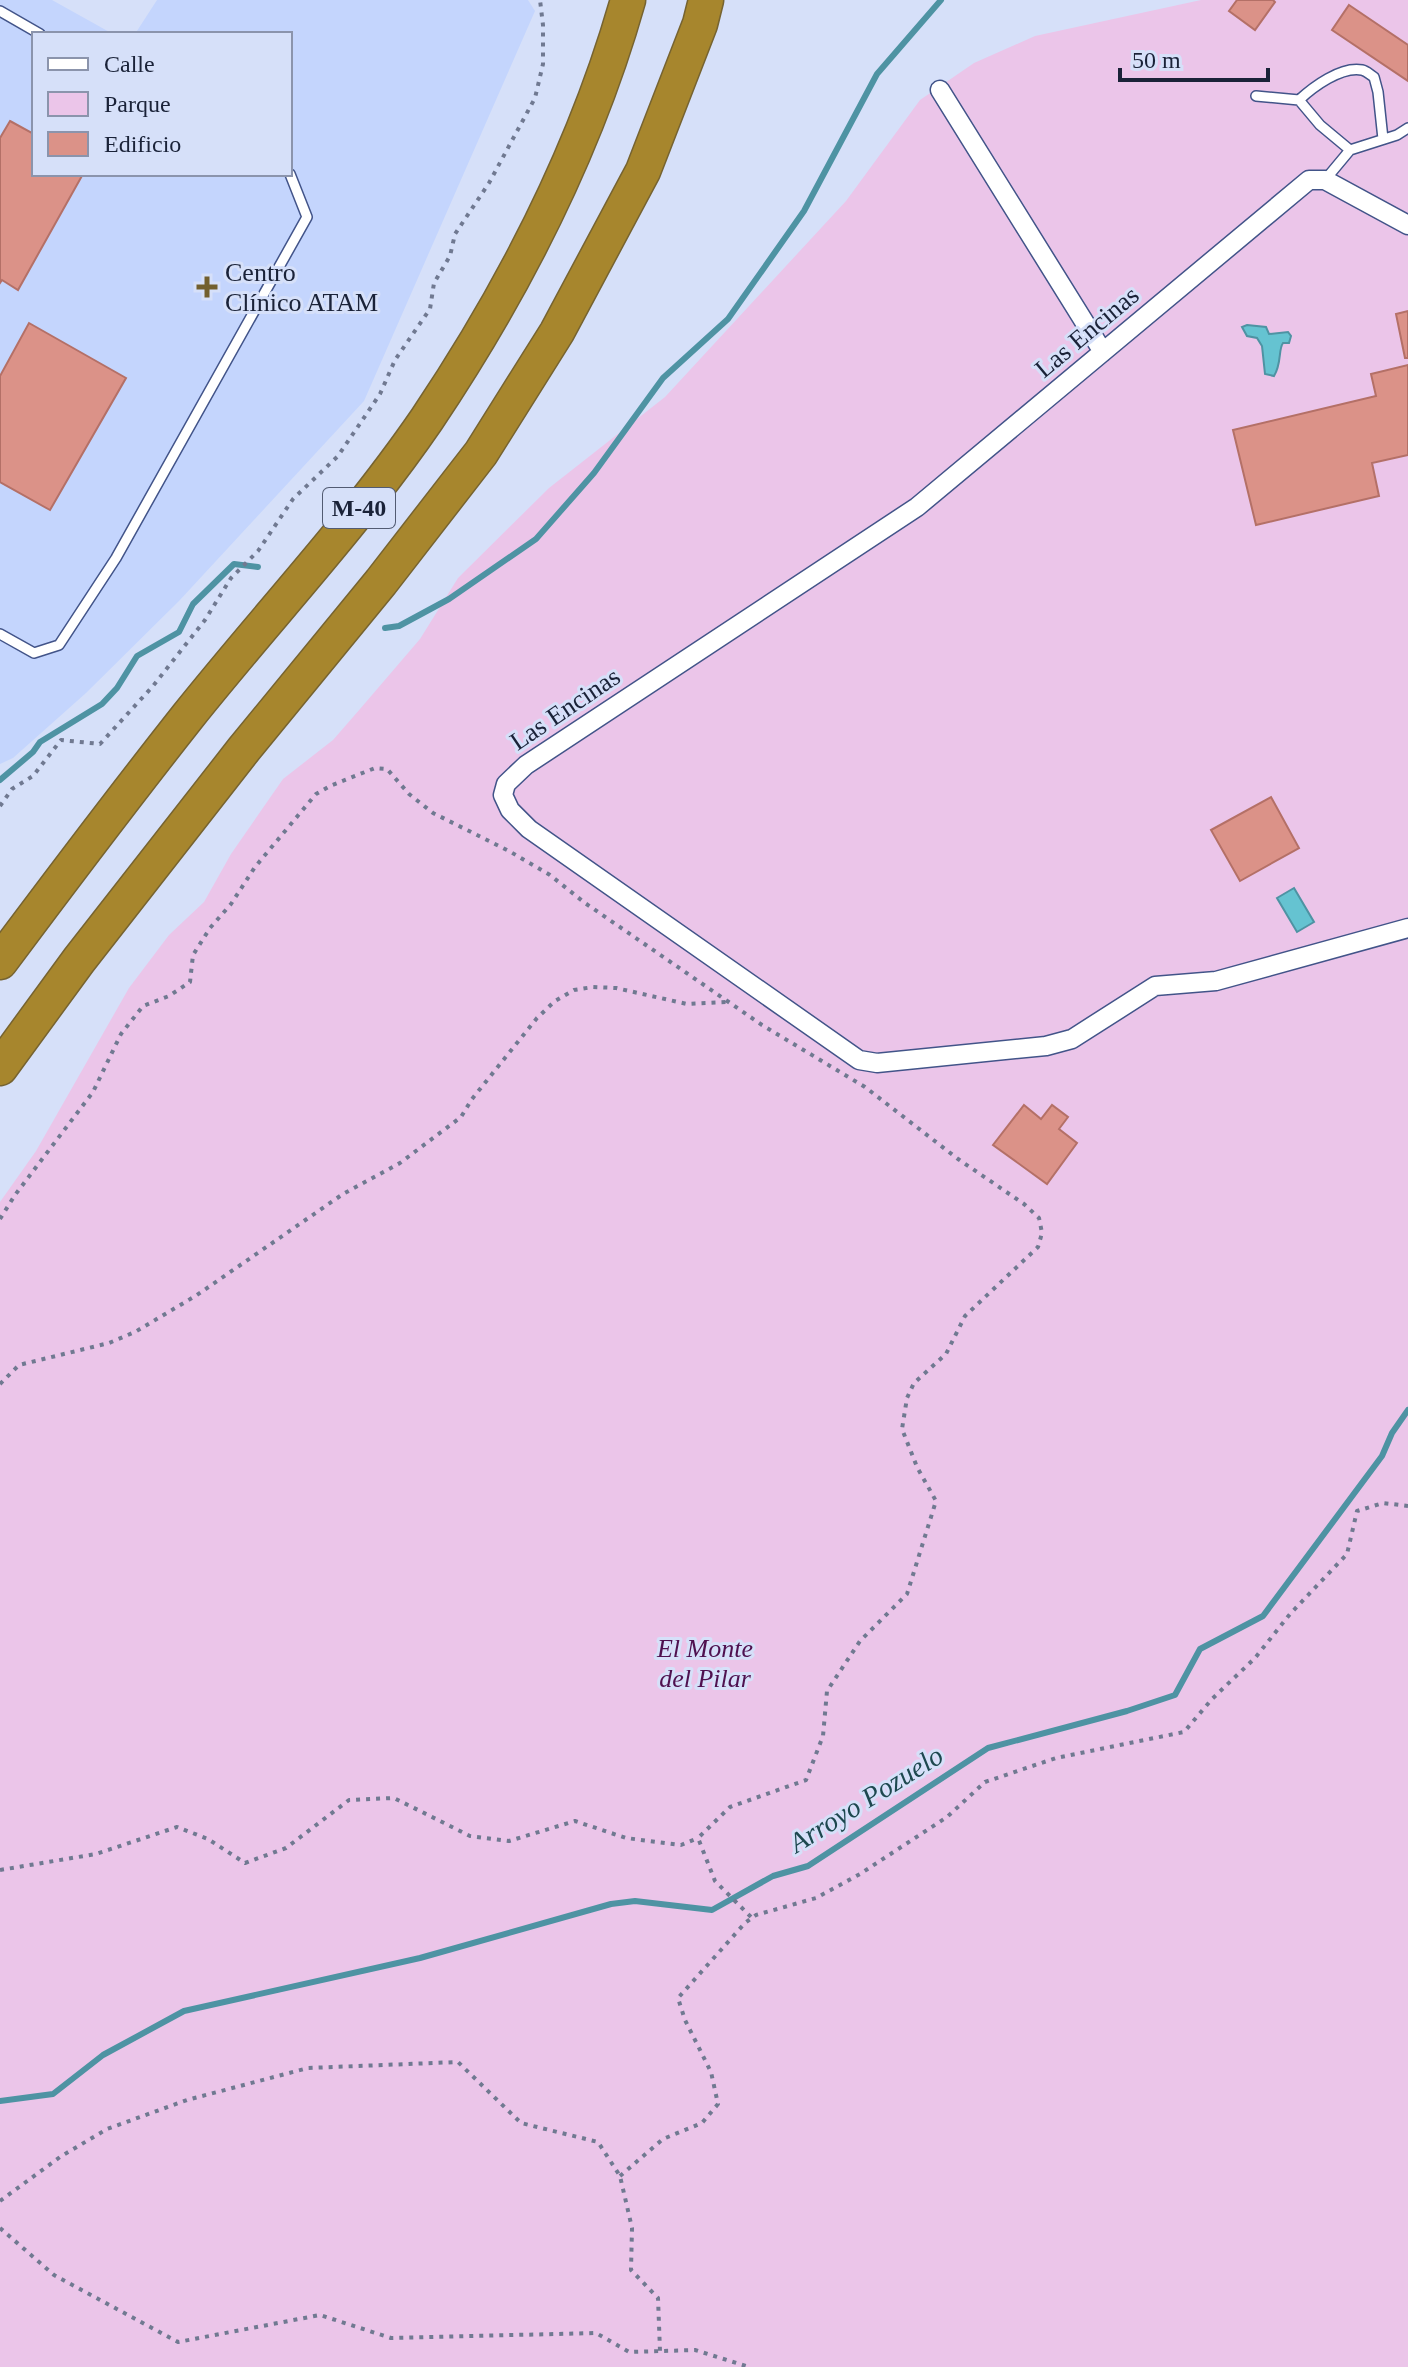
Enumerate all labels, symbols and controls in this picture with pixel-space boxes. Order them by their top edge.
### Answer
legend [32,32,292,176]
scale bar [1120,32,1268,82]
text: 50 m [1132,47,1181,73]
text: Calle [104,51,155,77]
text: Parque [104,91,171,117]
text: Edificio [104,131,181,157]
place label: Centro Clínico ATAM [225,258,378,317]
marker: Centro Clínico ATAM [196,276,218,298]
street label: Las Encinas [1029,280,1145,384]
road number: M-40 [323,488,395,528]
street label: Las Encinas [505,662,625,756]
park label: El Monte del Pilar [656,1634,753,1693]
water label: Arroyo Pozuelo [782,1739,949,1860]

